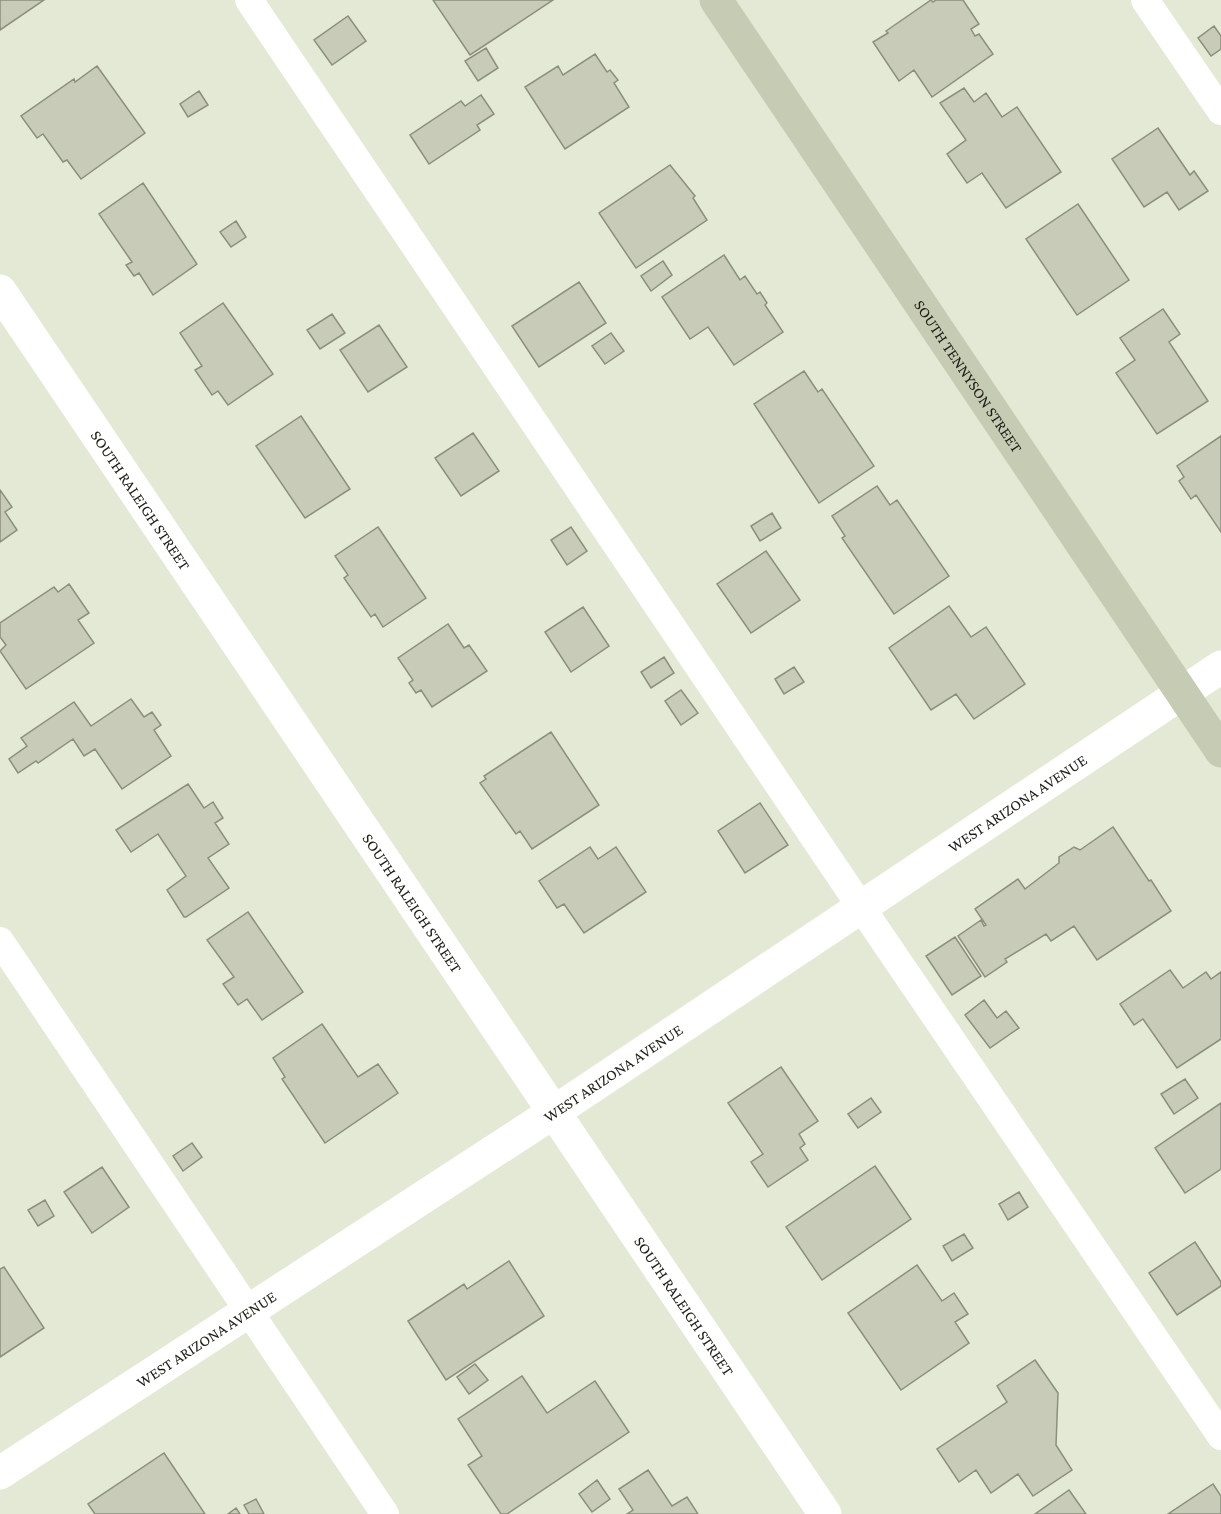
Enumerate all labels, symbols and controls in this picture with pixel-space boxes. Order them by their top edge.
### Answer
street label: SOUTH TENNYSON STREET [911,297,1026,456]
street label: SOUTH RALEIGH STREET [87,427,194,573]
street label: WEST ARIZONA AVENUE [945,751,1090,856]
street label: SOUTH RALEIGH STREET [359,830,465,976]
street label: WEST ARIZONA AVENUE [541,1021,686,1125]
street label: SOUTH RALEIGH STREET [631,1233,737,1379]
street label: WEST ARIZONA AVENUE [133,1287,280,1391]

